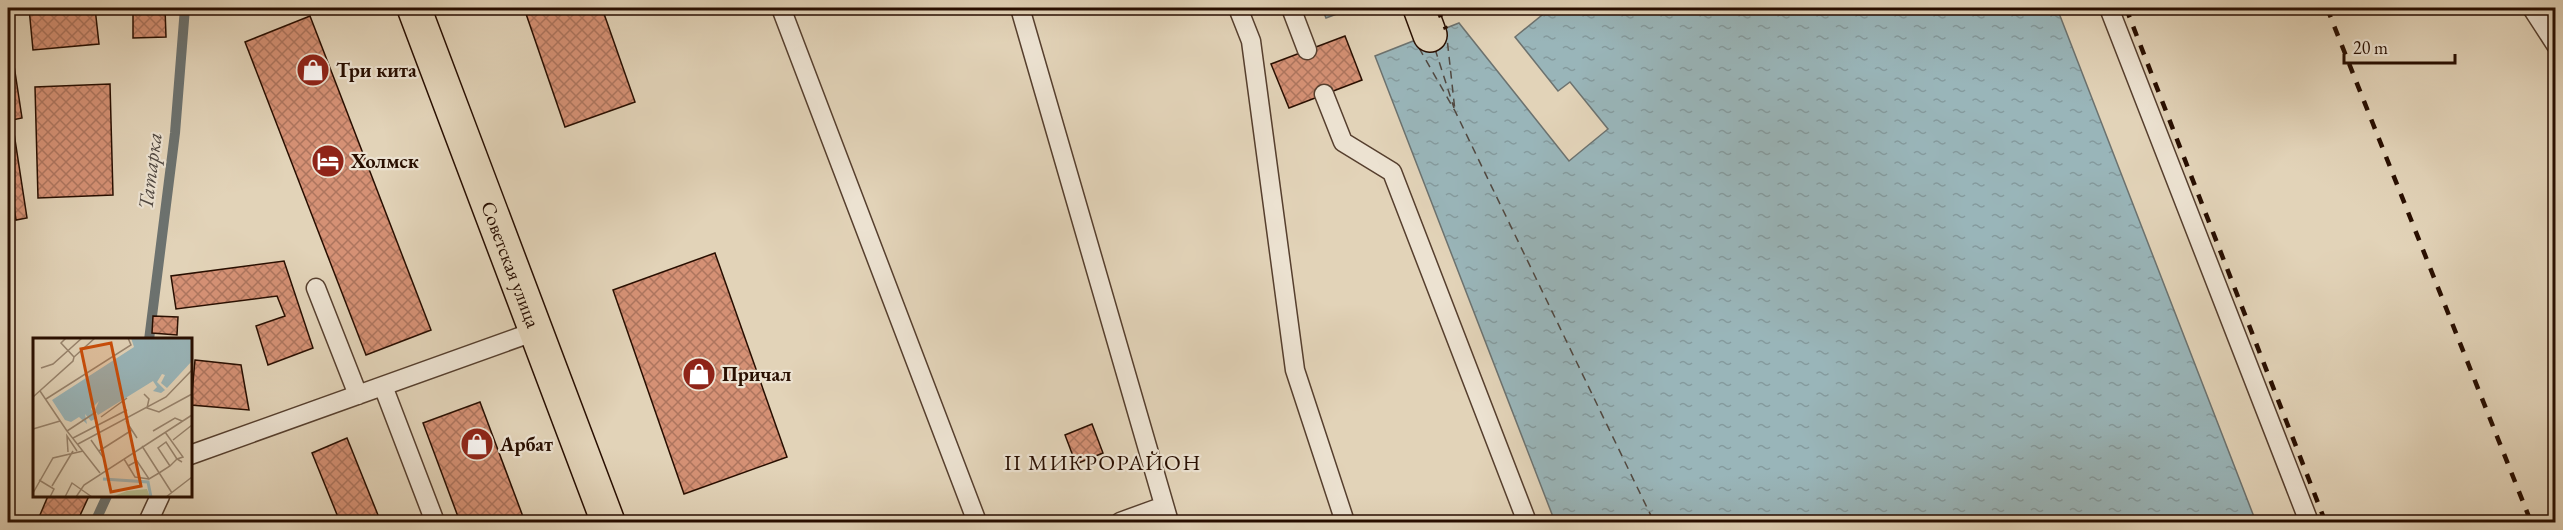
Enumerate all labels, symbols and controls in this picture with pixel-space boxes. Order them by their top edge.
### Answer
scale bar [2344,27,2455,65]
text: 20 m [2353,36,2388,59]
shop icon: Три кита [295,52,331,88]
place label: Три кита [336,57,417,83]
water label: Татарка [131,131,168,211]
hotel icon: Холмск [310,143,346,179]
place label: Холмск [350,148,419,174]
street label: Советская улица [475,197,546,331]
inset map [33,338,192,497]
shop icon: Причал [681,356,717,392]
place label: Причал [722,361,791,387]
shop icon: Арбат [459,426,495,462]
place label: Арбат [499,431,553,457]
district label: II МИКРОРАЙОН [1004,448,1202,477]

